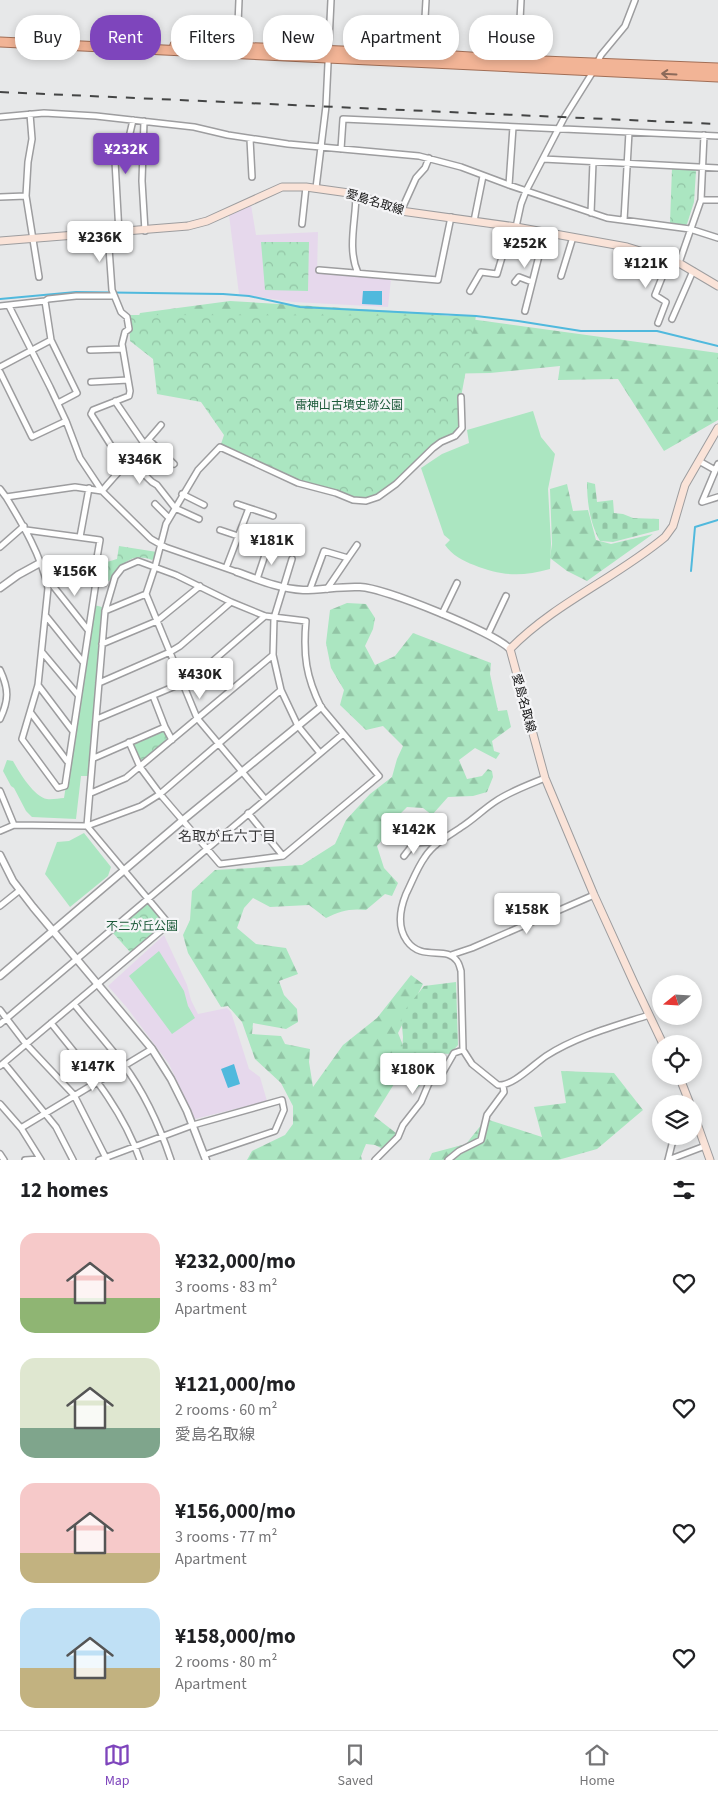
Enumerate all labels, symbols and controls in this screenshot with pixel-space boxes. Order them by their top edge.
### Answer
chip: Buy [15,15,80,60]
chip: Rent [90,15,161,60]
chip: Filters [171,15,253,60]
chip: New [263,15,333,60]
chip: Apartment [343,15,459,60]
chip: House [469,15,553,60]
one-way arrow [662,70,678,79]
pin: ¥232K [91,132,161,175]
text: ¥232K [104,138,148,160]
street label: 愛島名取線 [344,186,406,219]
pin: ¥236K [65,220,135,263]
text: ¥236K [78,226,122,248]
pin: ¥252K [490,226,560,269]
text: ¥252K [503,232,547,254]
pin: ¥121K [611,246,681,289]
text: ¥121K [624,252,668,274]
park label: 雷神山古墳史跡公園 [295,397,403,414]
pin: ¥346K [105,442,175,485]
text: ¥346K [118,448,162,470]
pin: ¥181K [237,524,307,566]
text: ¥181K [250,529,294,551]
pin: ¥156K [40,554,110,597]
text: ¥156K [53,560,97,582]
pin: ¥430K [165,658,235,700]
text: ¥430K [178,663,222,685]
street label: 愛島名取線 [508,672,539,734]
pin: ¥142K [379,812,449,855]
text: ¥142K [392,818,436,840]
district label: 名取が丘六丁目 [178,827,276,847]
pin: ¥158K [492,892,562,935]
text: ¥158K [505,898,549,920]
park label: 不二が丘公園 [106,918,178,935]
north arrow [652,975,702,1025]
map controls [652,975,702,1145]
button: locate [652,1035,702,1085]
pin: ¥147K [58,1050,128,1092]
pin: ¥180K [378,1052,448,1095]
text: ¥147K [71,1055,115,1077]
text: ¥180K [391,1058,435,1080]
button: layers [652,1095,702,1145]
text: 12 homes [20,1175,108,1205]
icon: filters [670,1176,698,1204]
text: ¥232,000/mo [175,1246,296,1276]
icon: home [60,1253,120,1313]
icon: heart [670,1269,698,1297]
text: 3 rooms · 83 m² [175,1276,277,1298]
text: Apartment [175,1298,247,1320]
text: ¥121,000/mo [175,1369,296,1399]
icon: home [60,1378,120,1438]
icon: heart [670,1394,698,1422]
text: 2 rooms · 60 m² [175,1399,277,1421]
text: 愛島名取線 [175,1424,255,1446]
text: ¥156,000/mo [175,1496,296,1526]
icon: home [60,1503,120,1563]
icon: heart [670,1519,698,1547]
text: 3 rooms · 77 m² [175,1526,277,1548]
text: Apartment [175,1548,247,1570]
text: ¥158,000/mo [175,1621,296,1651]
icon: home [60,1628,120,1688]
icon: heart [670,1644,698,1672]
text: 2 rooms · 80 m² [175,1651,277,1673]
text: Apartment [175,1673,247,1695]
tab: Map [103,1741,131,1791]
tab: Saved [337,1741,373,1791]
tab: Home [580,1741,615,1791]

